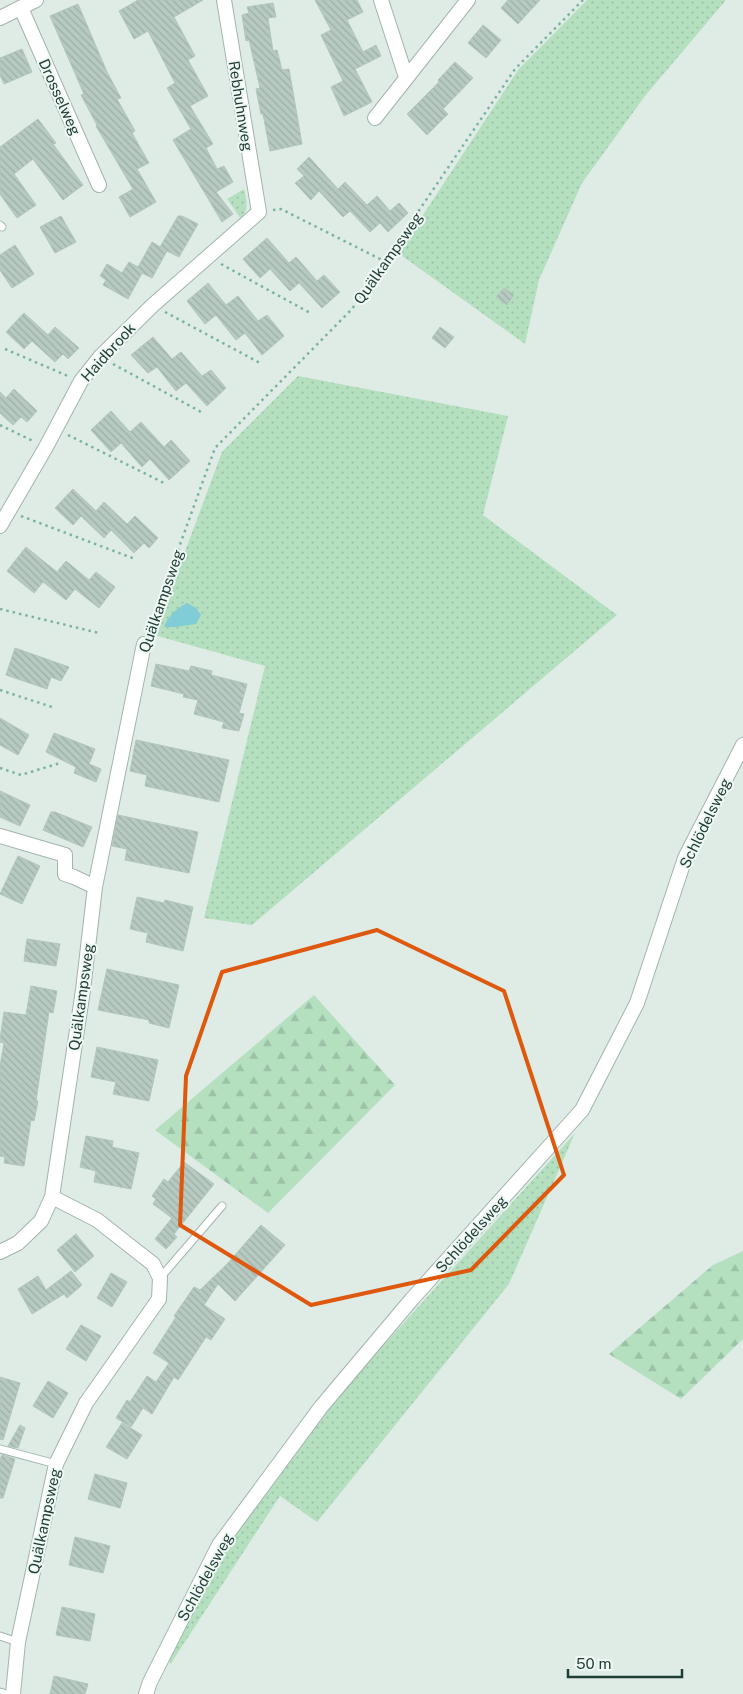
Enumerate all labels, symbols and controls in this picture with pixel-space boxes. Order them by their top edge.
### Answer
street label: Drosselweg [36,56,84,138]
street label: Rebhuhnweg [225,60,257,152]
street label: Quälkampsweg [350,209,426,307]
street label: Haidbrook [77,319,139,385]
street label: Quälkampsweg [135,547,187,655]
street label: Schlödelsweg [676,775,734,871]
street label: Quälkampsweg [65,942,97,1052]
street label: Schlödelsweg [432,1192,510,1276]
street label: Quälkampsweg [24,1466,64,1576]
street label: Schlödelsweg [174,1530,236,1624]
scale bar [568,1646,682,1678]
text: 50 m [576,1655,611,1672]

